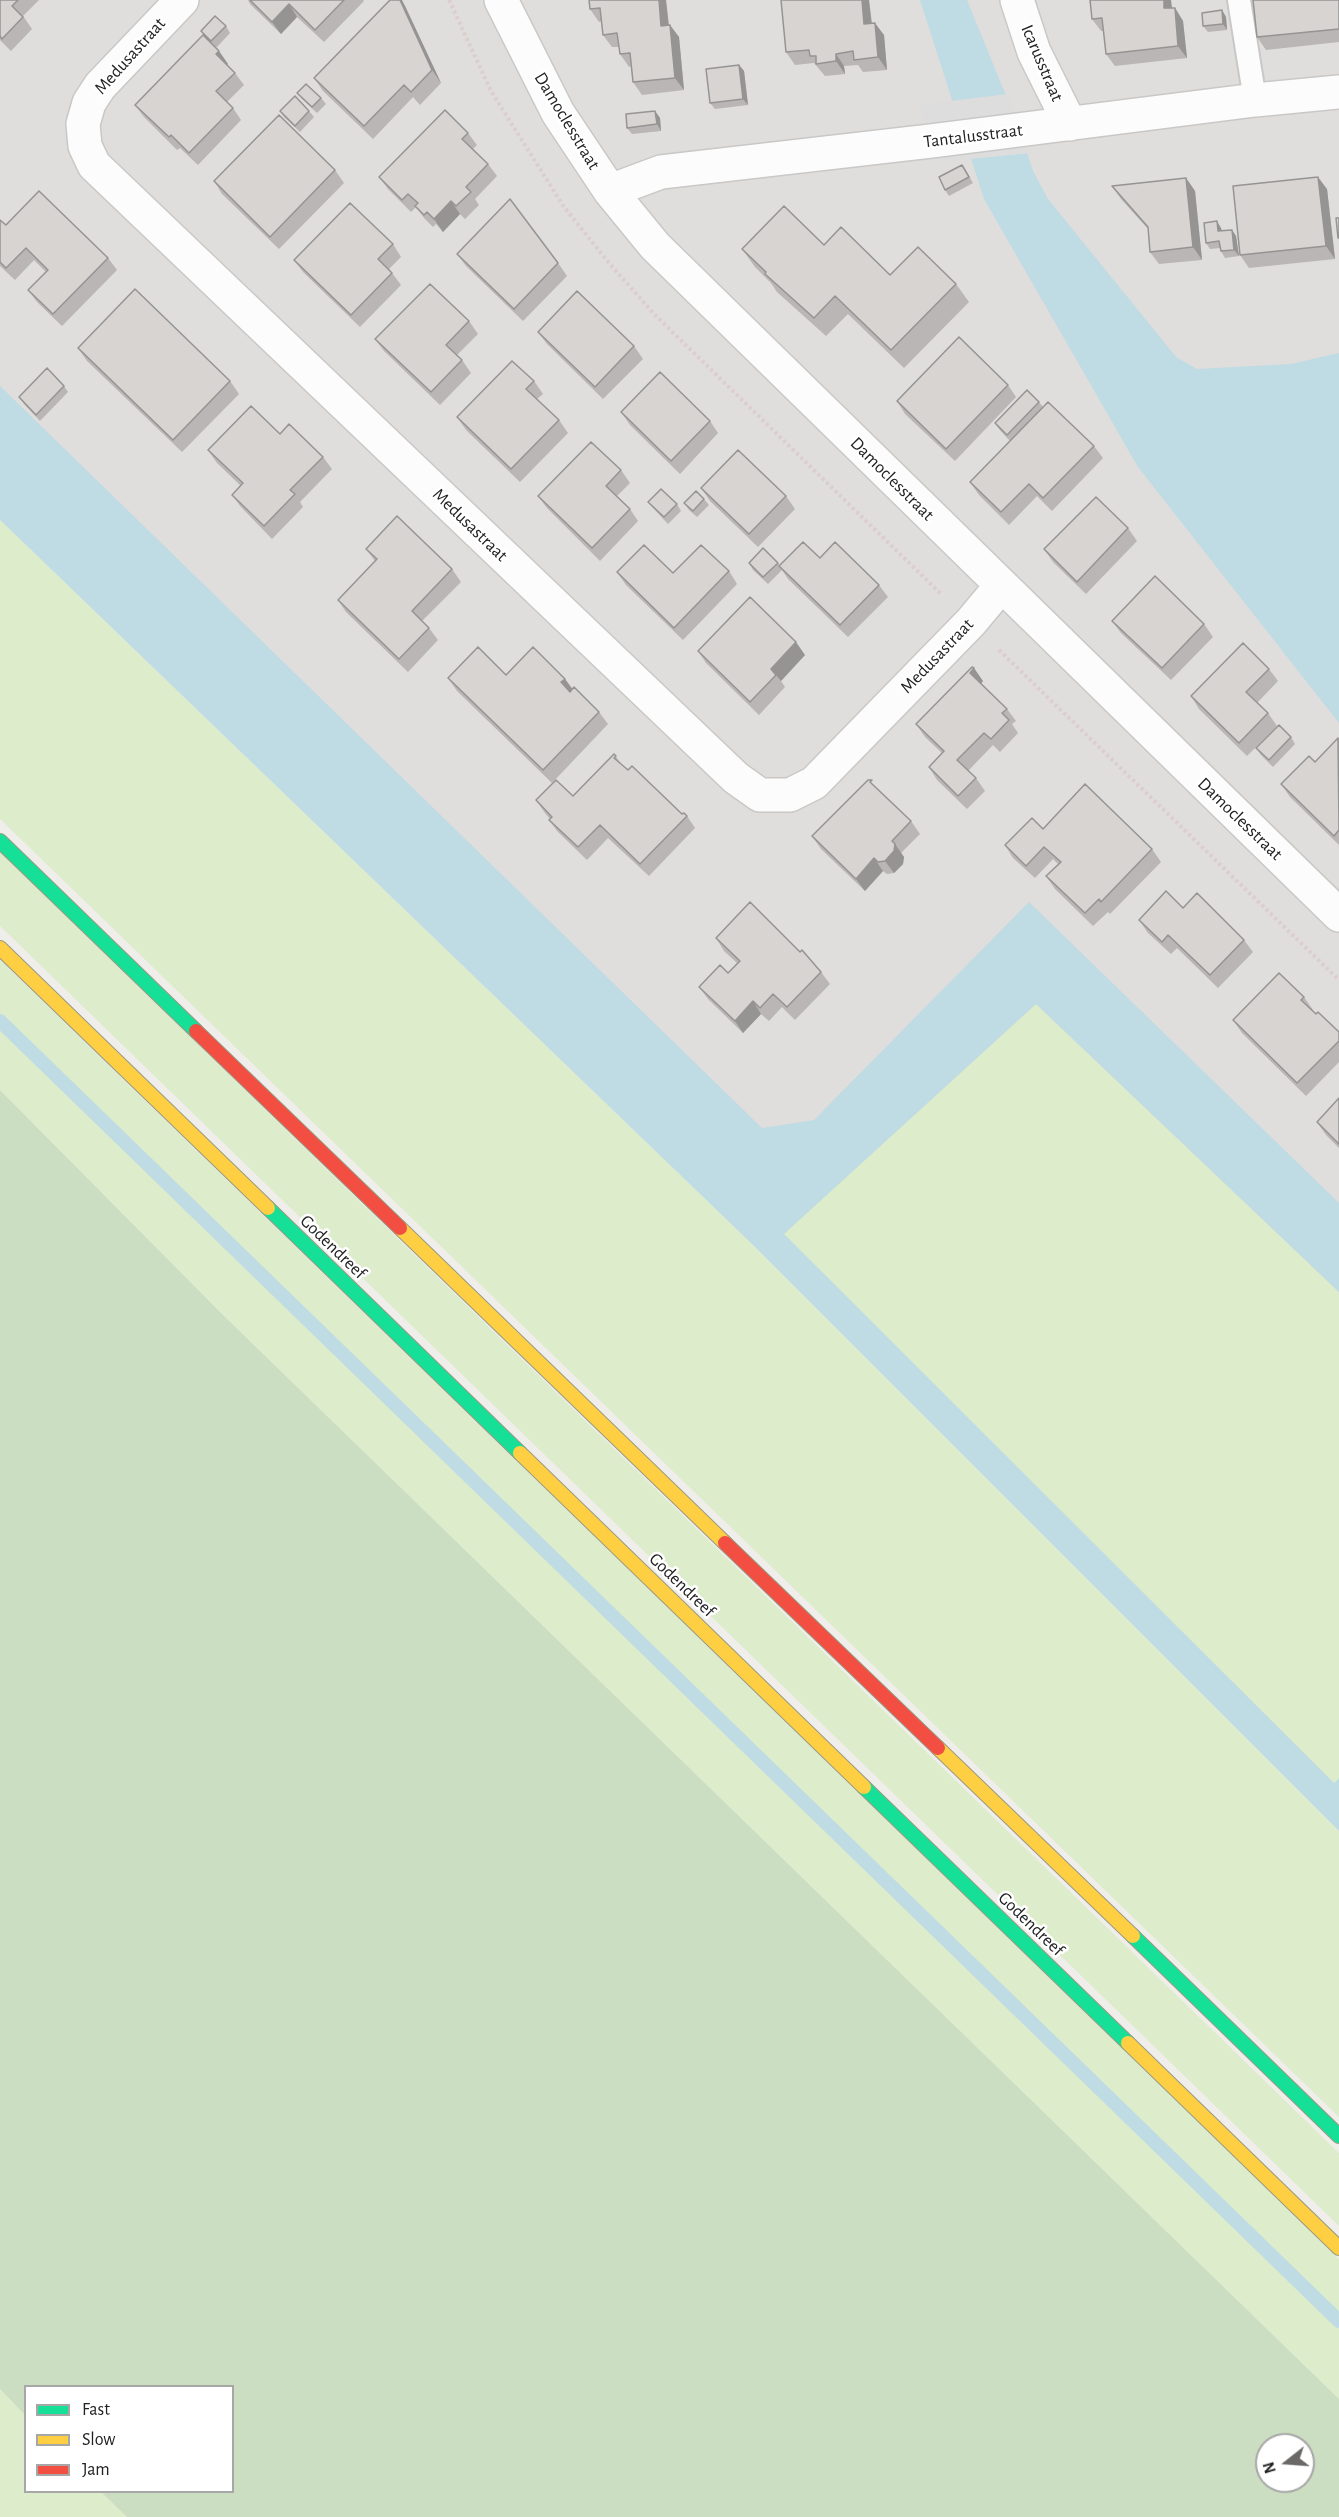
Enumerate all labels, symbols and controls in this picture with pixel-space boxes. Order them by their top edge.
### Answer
street label: Medusastraat [90,13,170,99]
street label: Icarusstraat [1016,21,1068,105]
street label: Damoclesstraat [529,68,605,174]
street label: Tantalusstraat [922,119,1024,153]
street label: Damoclesstraat [846,433,938,525]
street label: Medusastraat [428,484,512,566]
street label: Medusastraat [896,614,978,698]
street label: Damoclesstraat [1193,773,1287,865]
street label: Godendreef [296,1210,370,1284]
street label: Godendreef [645,1548,719,1622]
street label: Godendreef [994,1887,1068,1961]
legend [24,2385,234,2493]
text: Fast [82,2401,110,2419]
text: Slow [82,2431,115,2449]
north arrow [1255,2433,1315,2493]
text: N [1260,2460,1279,2475]
text: Jam [82,2461,110,2479]

